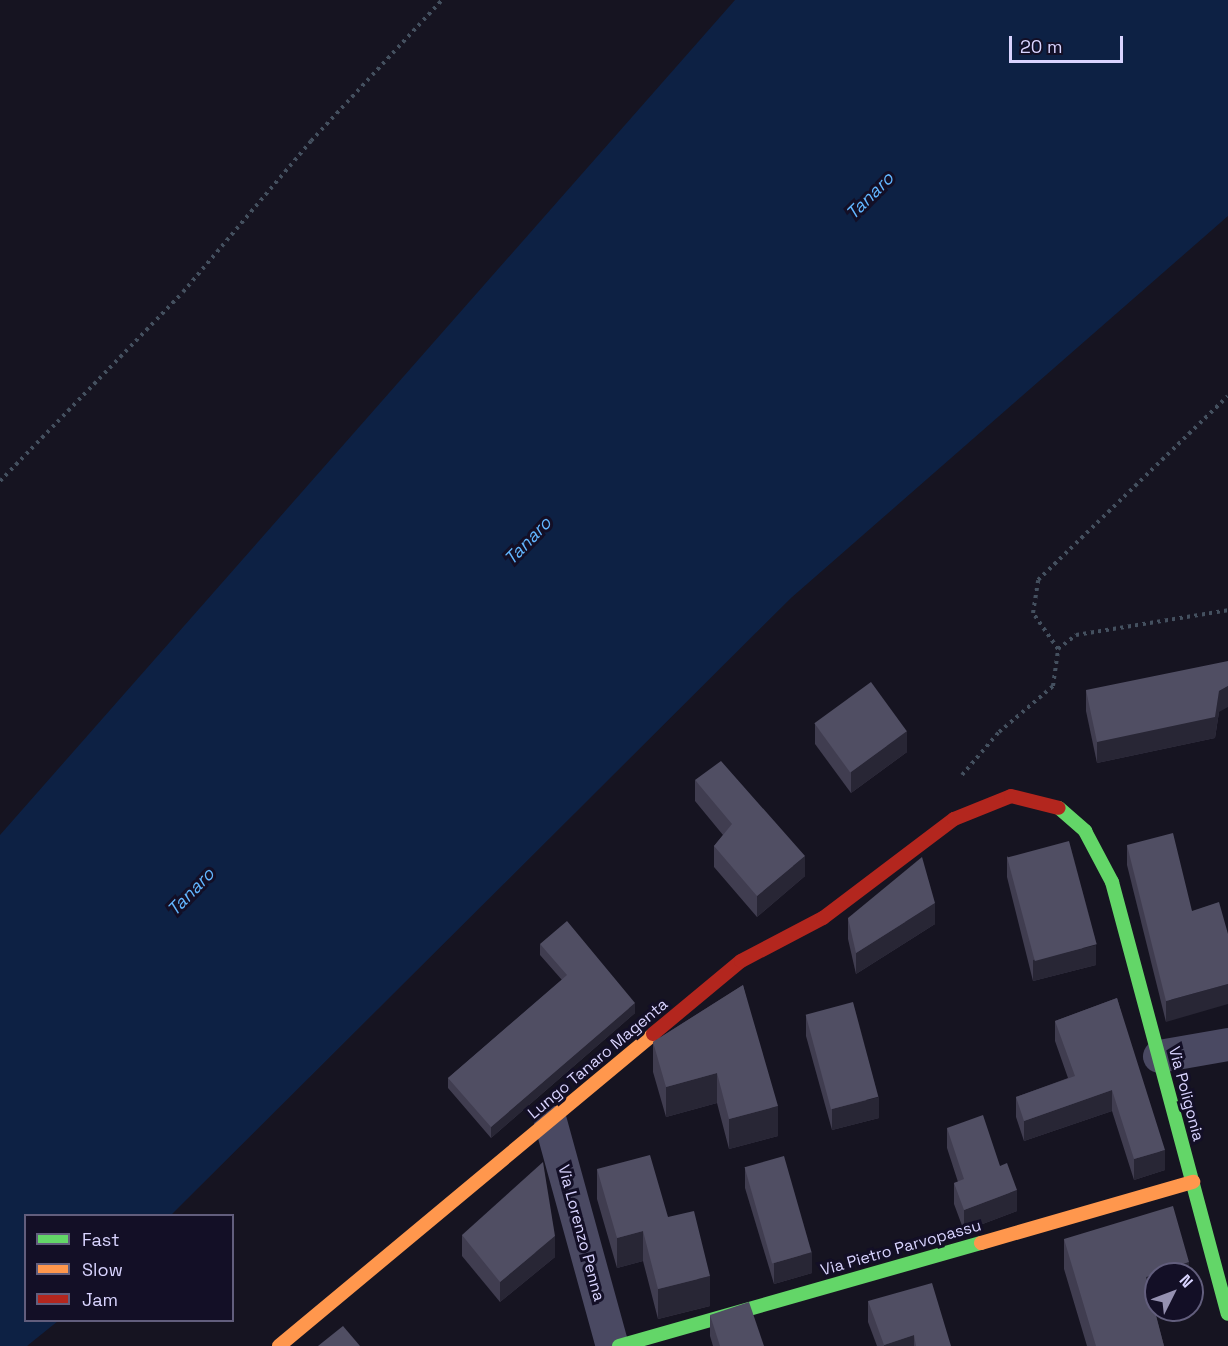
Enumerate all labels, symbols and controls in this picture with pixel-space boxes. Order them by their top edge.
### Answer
scale bar [1012,24,1126,62]
text: 20 m [1020,35,1063,58]
water label: Tanaro [842,168,898,224]
water label: Tanaro [500,513,556,569]
water label: Tanaro [163,864,219,920]
street label: Lungo Tanaro Magenta [524,995,672,1123]
street label: Via Poligonia [1164,1045,1208,1143]
street label: Via Lorenzo Penna [554,1163,608,1303]
legend [24,1214,234,1322]
street label: Via Pietro Parvopassu [819,1216,983,1280]
text: Fast [82,1228,119,1251]
text: Slow [82,1258,123,1281]
north arrow [1144,1262,1204,1322]
text: N [1175,1270,1198,1292]
text: Jam [82,1288,118,1311]

